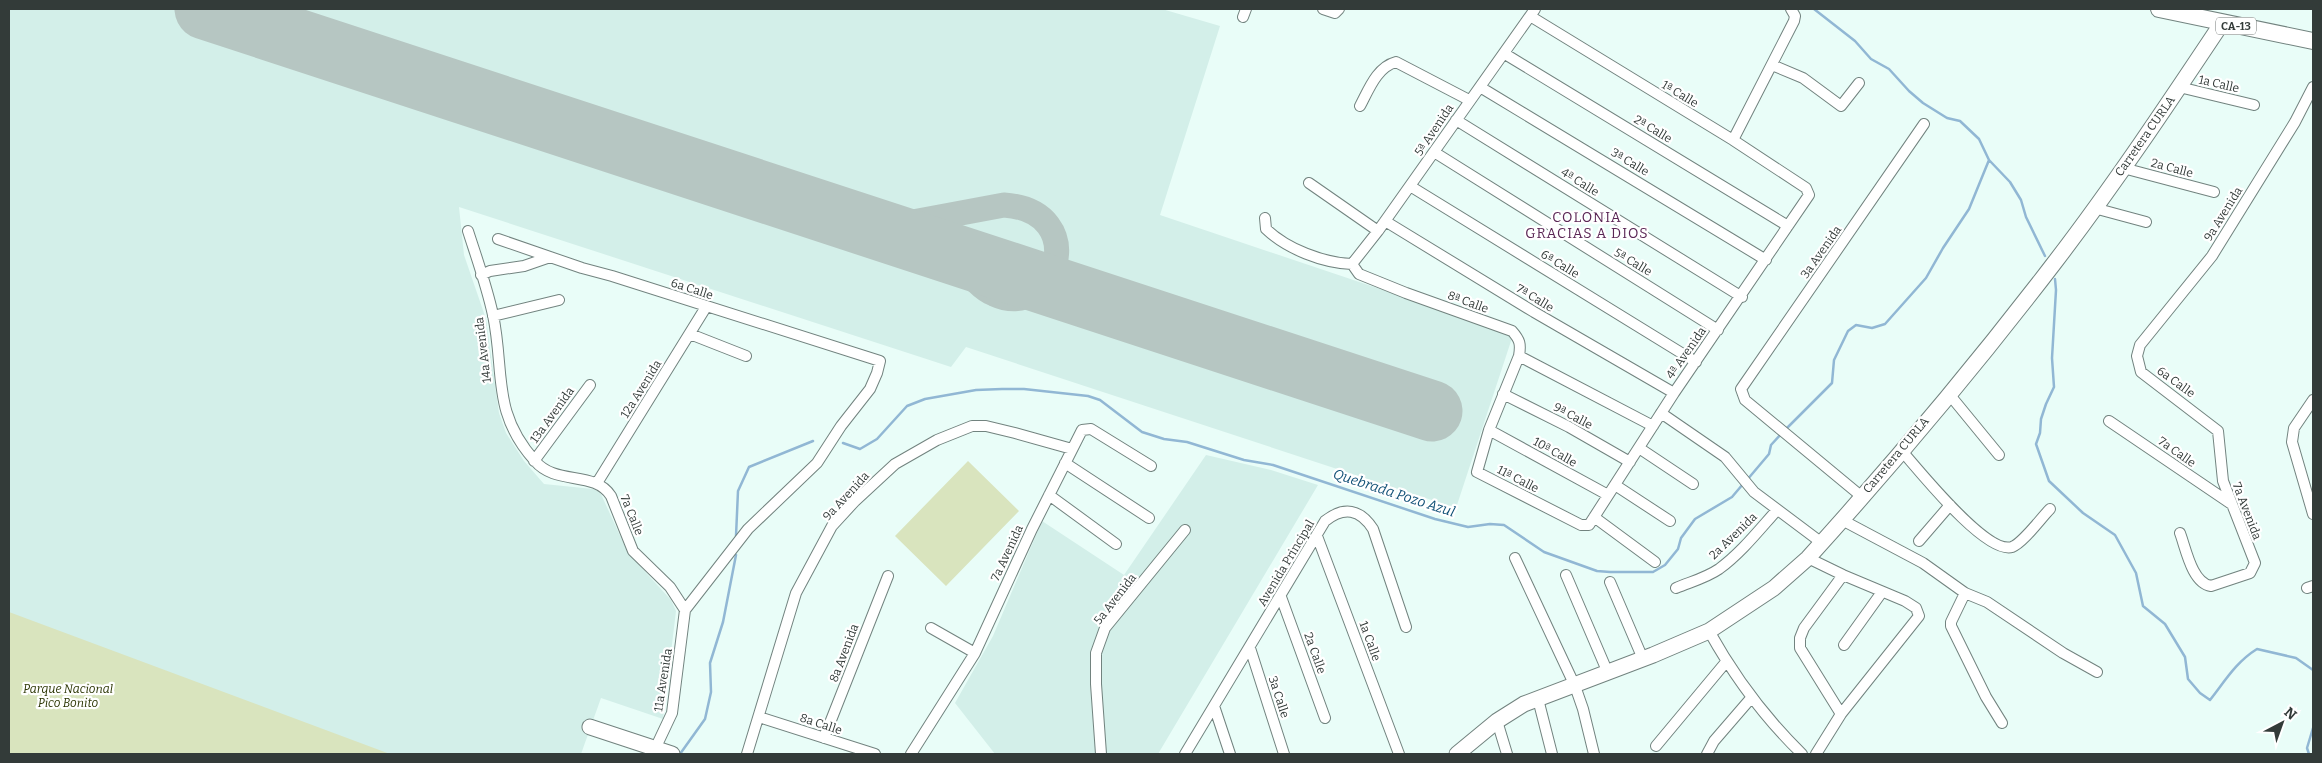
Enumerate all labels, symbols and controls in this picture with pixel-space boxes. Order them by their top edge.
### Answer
road number: CA-13 [2216,18,2256,34]
street label: 1a Calle [2197,73,2241,95]
street label: 1ª Calle [1659,78,1701,110]
street label: Carretera CURLA [2112,93,2178,179]
street label: 5ª Avenida [1412,101,1457,159]
street label: 2ª Calle [1632,112,1674,146]
street label: 3ª Calle [1608,145,1652,179]
street label: 2a Calle [2149,156,2195,180]
street label: 4ª Calle [1558,165,1602,199]
street label: 9a Avenida [2201,184,2245,244]
district label: COLONIA GRACIAS A DIOS [1525,209,1649,242]
street label: 3a Avenida [1798,223,1844,281]
street label: 5ª Calle [1612,245,1654,279]
street label: 6ª Calle [1538,247,1582,281]
street label: 6a Calle [669,276,715,302]
street label: 7ª Calle [1514,281,1556,315]
street label: 8ª Calle [1446,288,1490,316]
street label: 14a Avenida [472,316,494,384]
street label: 4ª Avenida [1663,324,1709,382]
street label: 12a Avenida [618,357,665,421]
street label: 6a Calle [2154,364,2198,400]
street label: 13a Avenida [527,384,577,446]
street label: 9ª Calle [1551,400,1595,432]
street label: Carretera CURLA [1860,414,1932,496]
street label: 10ª Calle [1531,434,1579,470]
street label: 7a Calle [2156,434,2198,470]
street label: 11ª Calle [1495,463,1541,495]
water label: Quebrada Pozo Azul [1331,465,1457,521]
street label: 9a Avenida [820,469,872,523]
street label: 7a Avenida [2230,480,2264,542]
street label: 7a Calle [618,493,646,537]
street label: 2a Avenida [1706,510,1760,562]
street label: Avenida Principal [1255,517,1317,609]
street label: 7a Avenida [988,522,1026,583]
street label: 5a Avenida [1091,570,1139,627]
street label: 1a Calle [1356,619,1384,663]
street label: 8a Avenida [827,622,862,684]
street label: 2a Calle [1301,630,1329,676]
street label: 11a Avenida [651,647,675,713]
street label: 3a Calle [1266,674,1292,720]
park label: Parque Nacional Pico Bonito [23,682,113,710]
north arrow [2257,698,2307,748]
text: N [2281,704,2300,724]
street label: 8a Calle [798,711,844,737]

